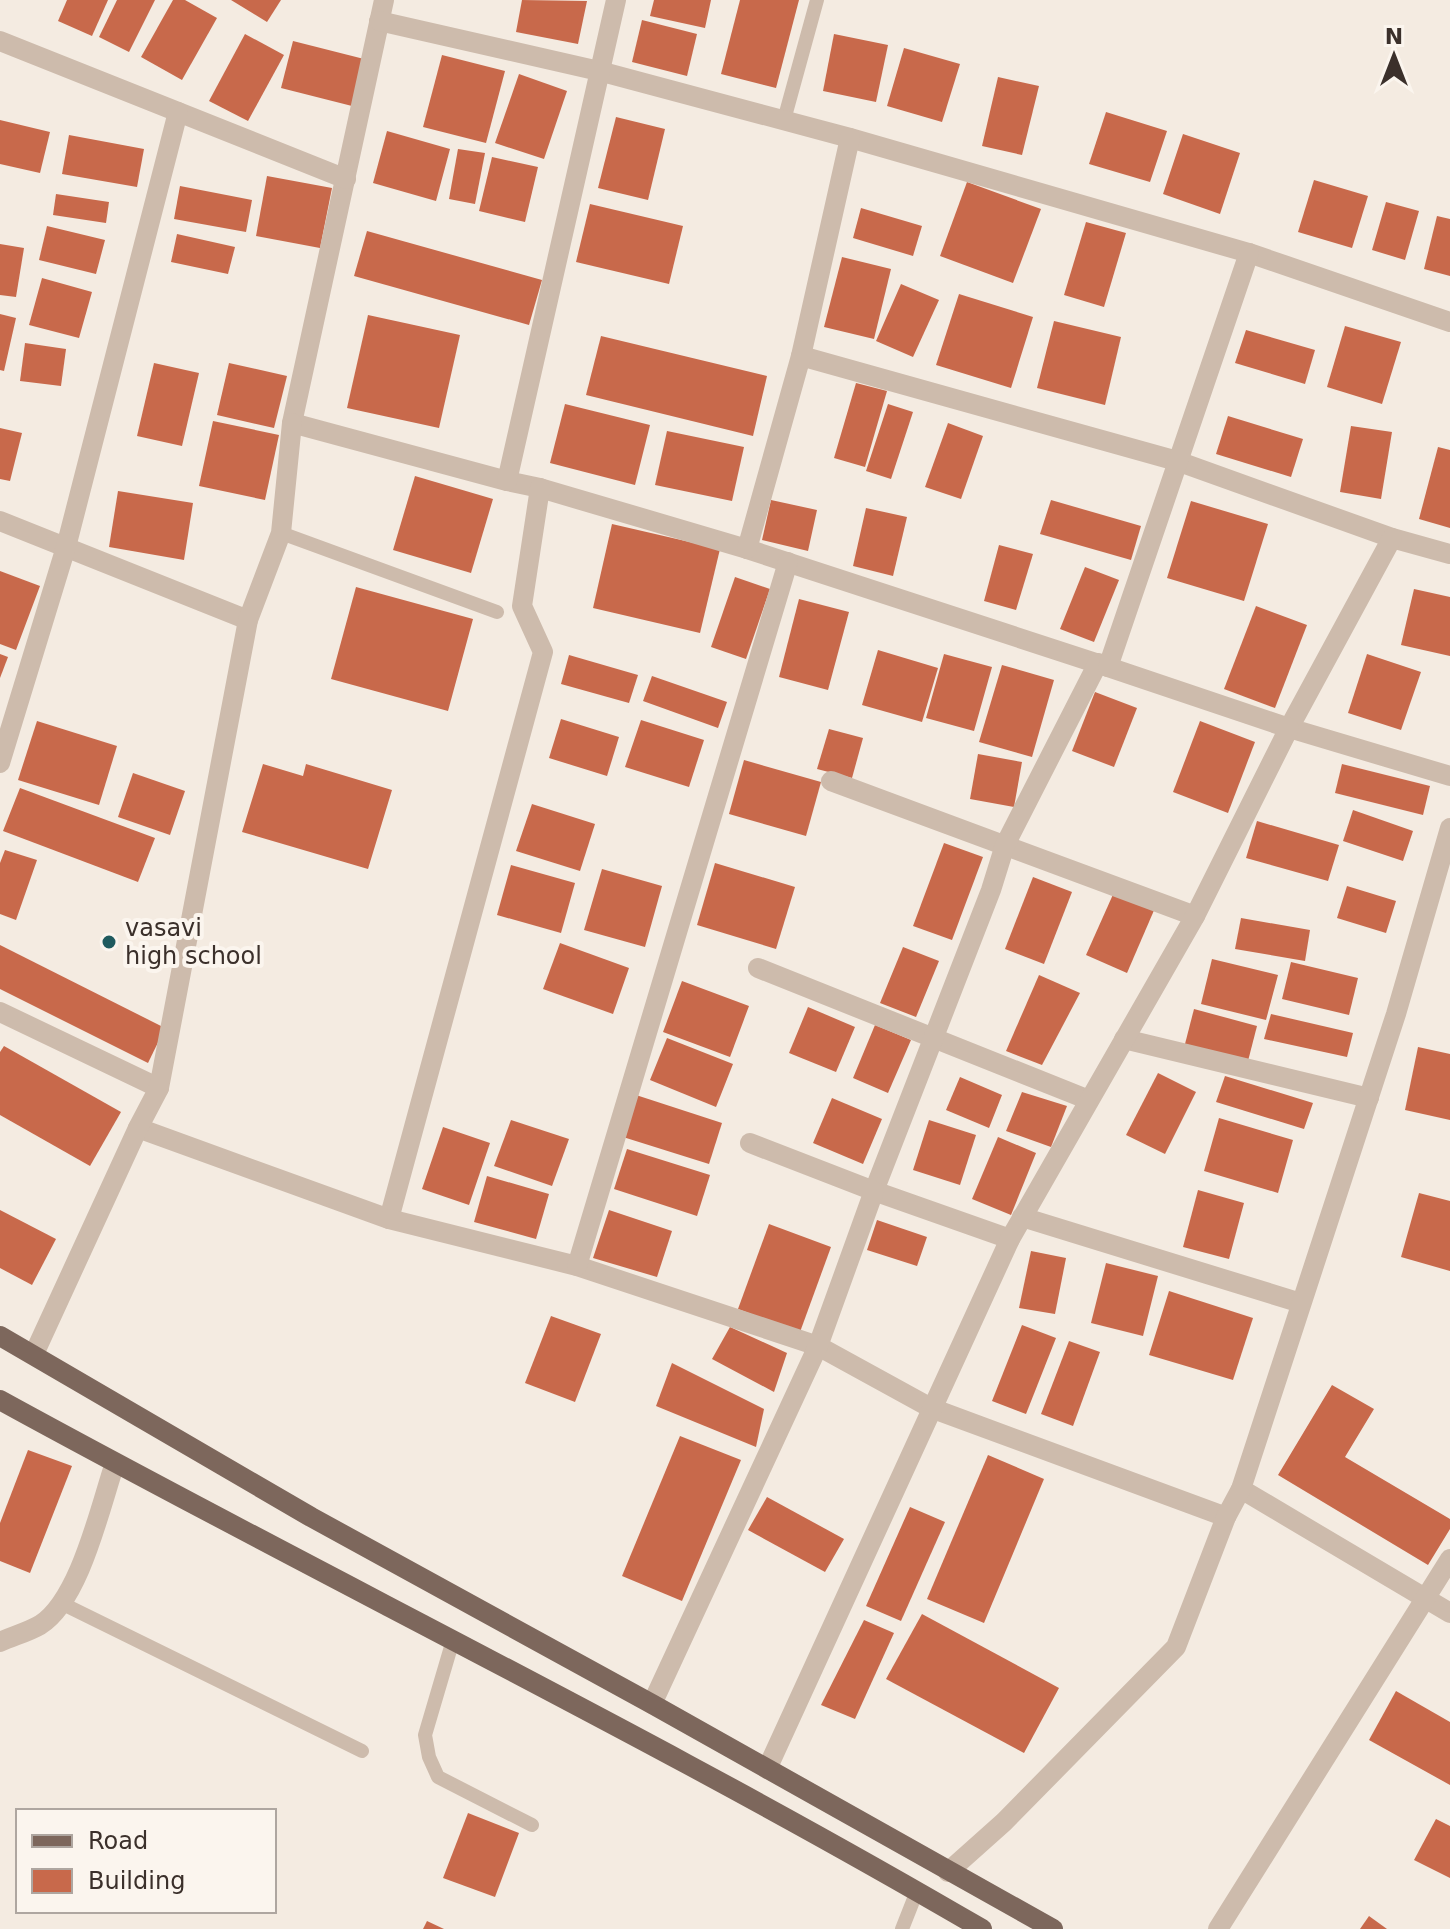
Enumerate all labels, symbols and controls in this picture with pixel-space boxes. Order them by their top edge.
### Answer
north arrow [1354,16,1434,96]
text: N [1385,24,1403,49]
place label: vasavi high school [125,914,262,970]
marker: vasavi high school [100,933,118,951]
legend [16,1809,276,1913]
text: Road [88,1827,148,1855]
text: Building [88,1867,185,1895]

